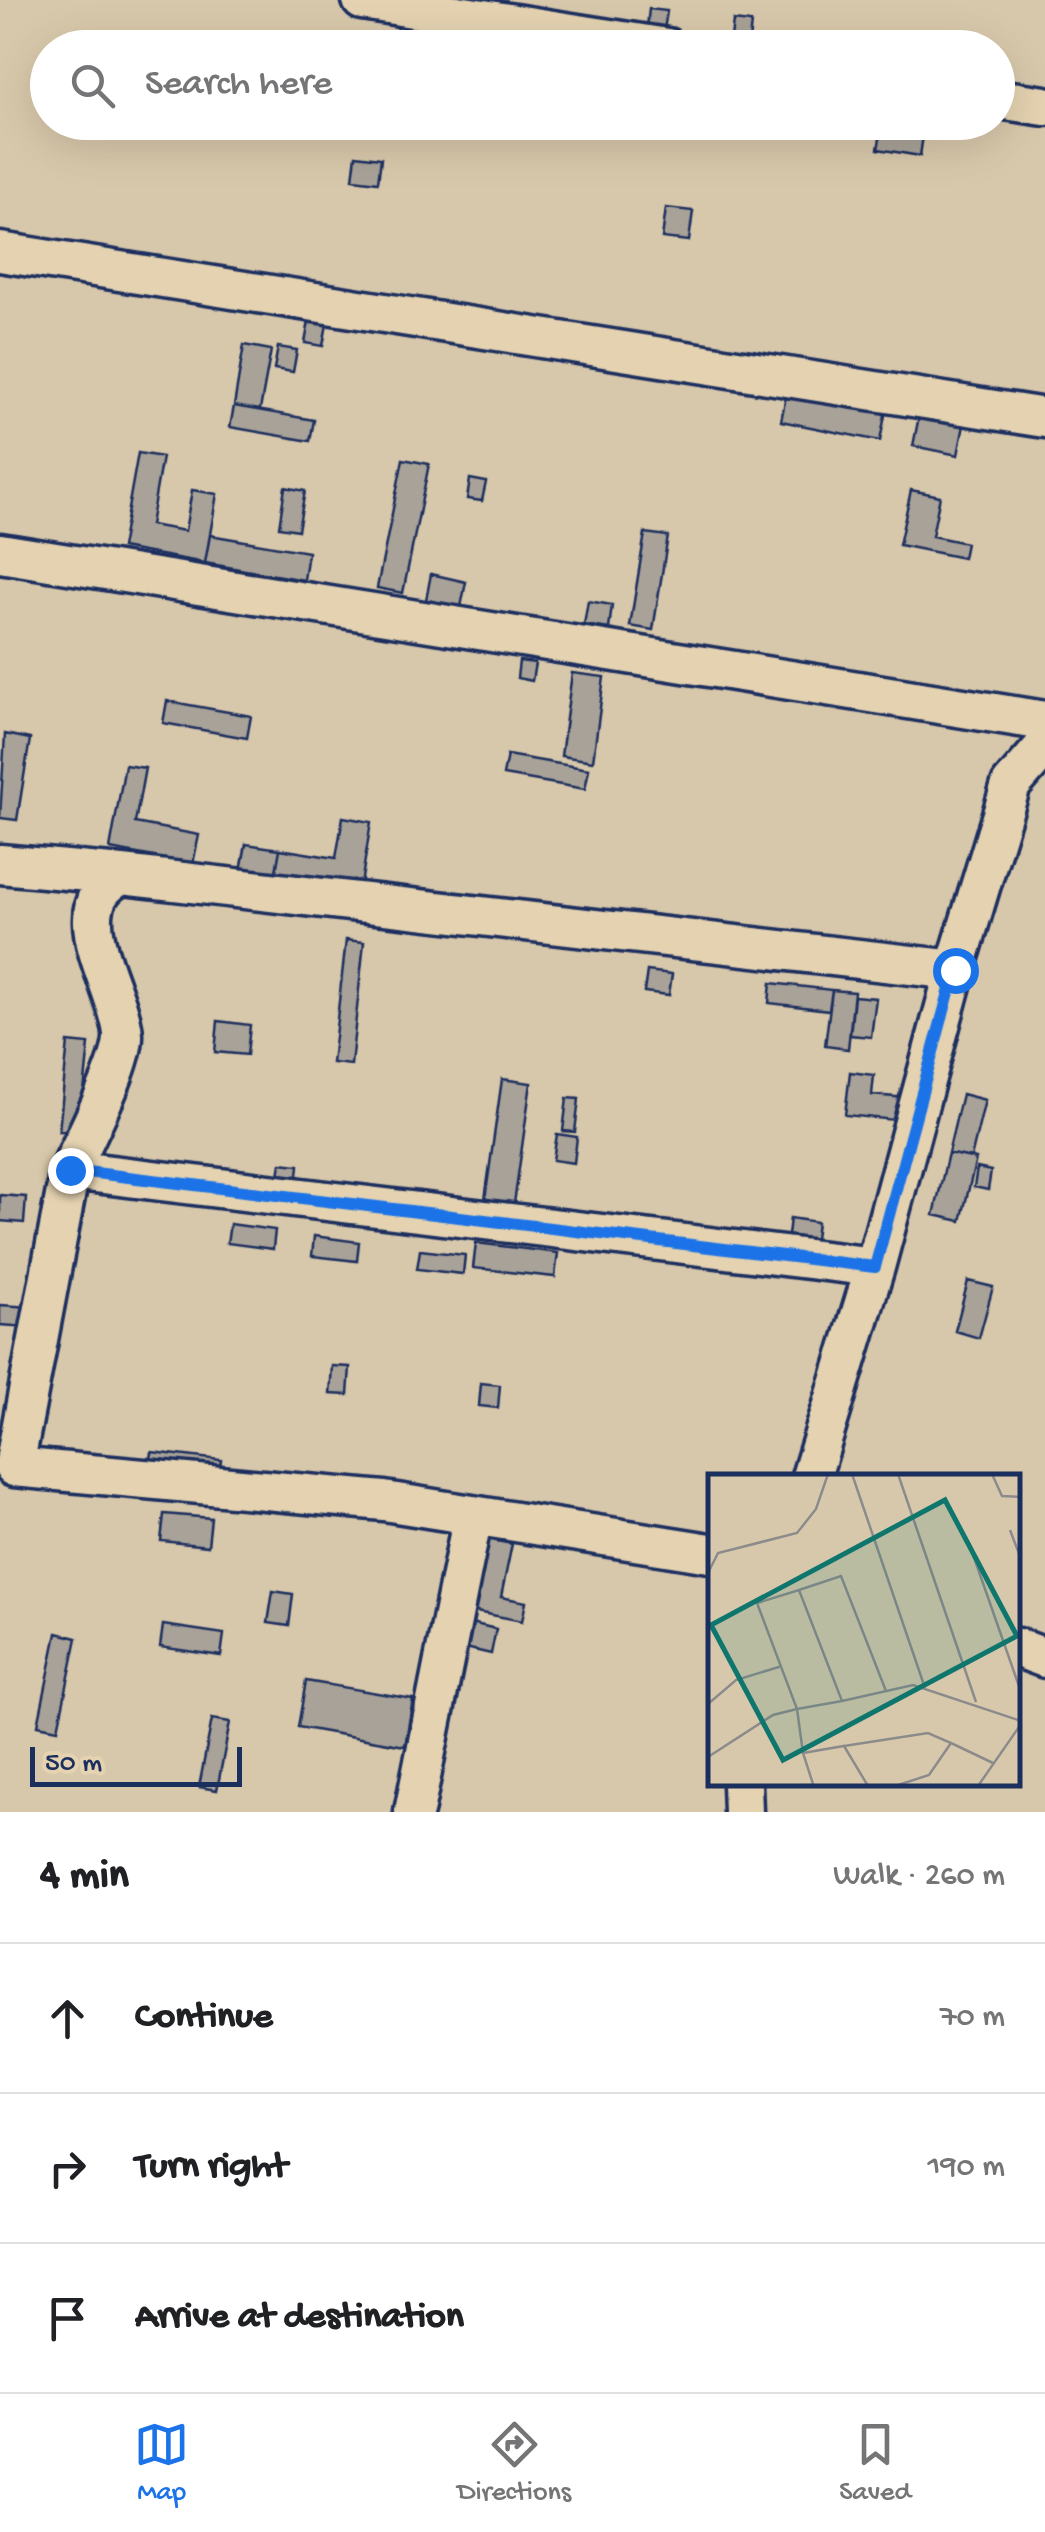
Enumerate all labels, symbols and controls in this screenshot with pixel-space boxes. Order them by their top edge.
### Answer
search box [30,30,1015,140]
icon: search [65,58,120,113]
text: Search here [145,63,332,107]
route start [933,948,979,994]
route end [48,1148,94,1194]
inset map [708,1474,1020,1787]
scale bar [30,1742,242,1786]
text: 50 m [45,1748,102,1781]
text: 4 min [40,1853,129,1902]
text: Walk · 260 m [833,1858,1005,1896]
icon: ahead [40,1991,95,2046]
text: Continue [135,1996,273,2040]
text: 70 m [940,1999,1005,2037]
icon: right [40,2141,95,2196]
text: Turn right [135,2146,287,2190]
text: 190 m [928,2149,1005,2187]
icon: arrive [40,2291,95,2346]
text: Arrive at destination [135,2296,464,2340]
tab: Map [134,2417,189,2510]
tab: Directions [457,2417,571,2510]
tab: Saved [839,2417,911,2510]

